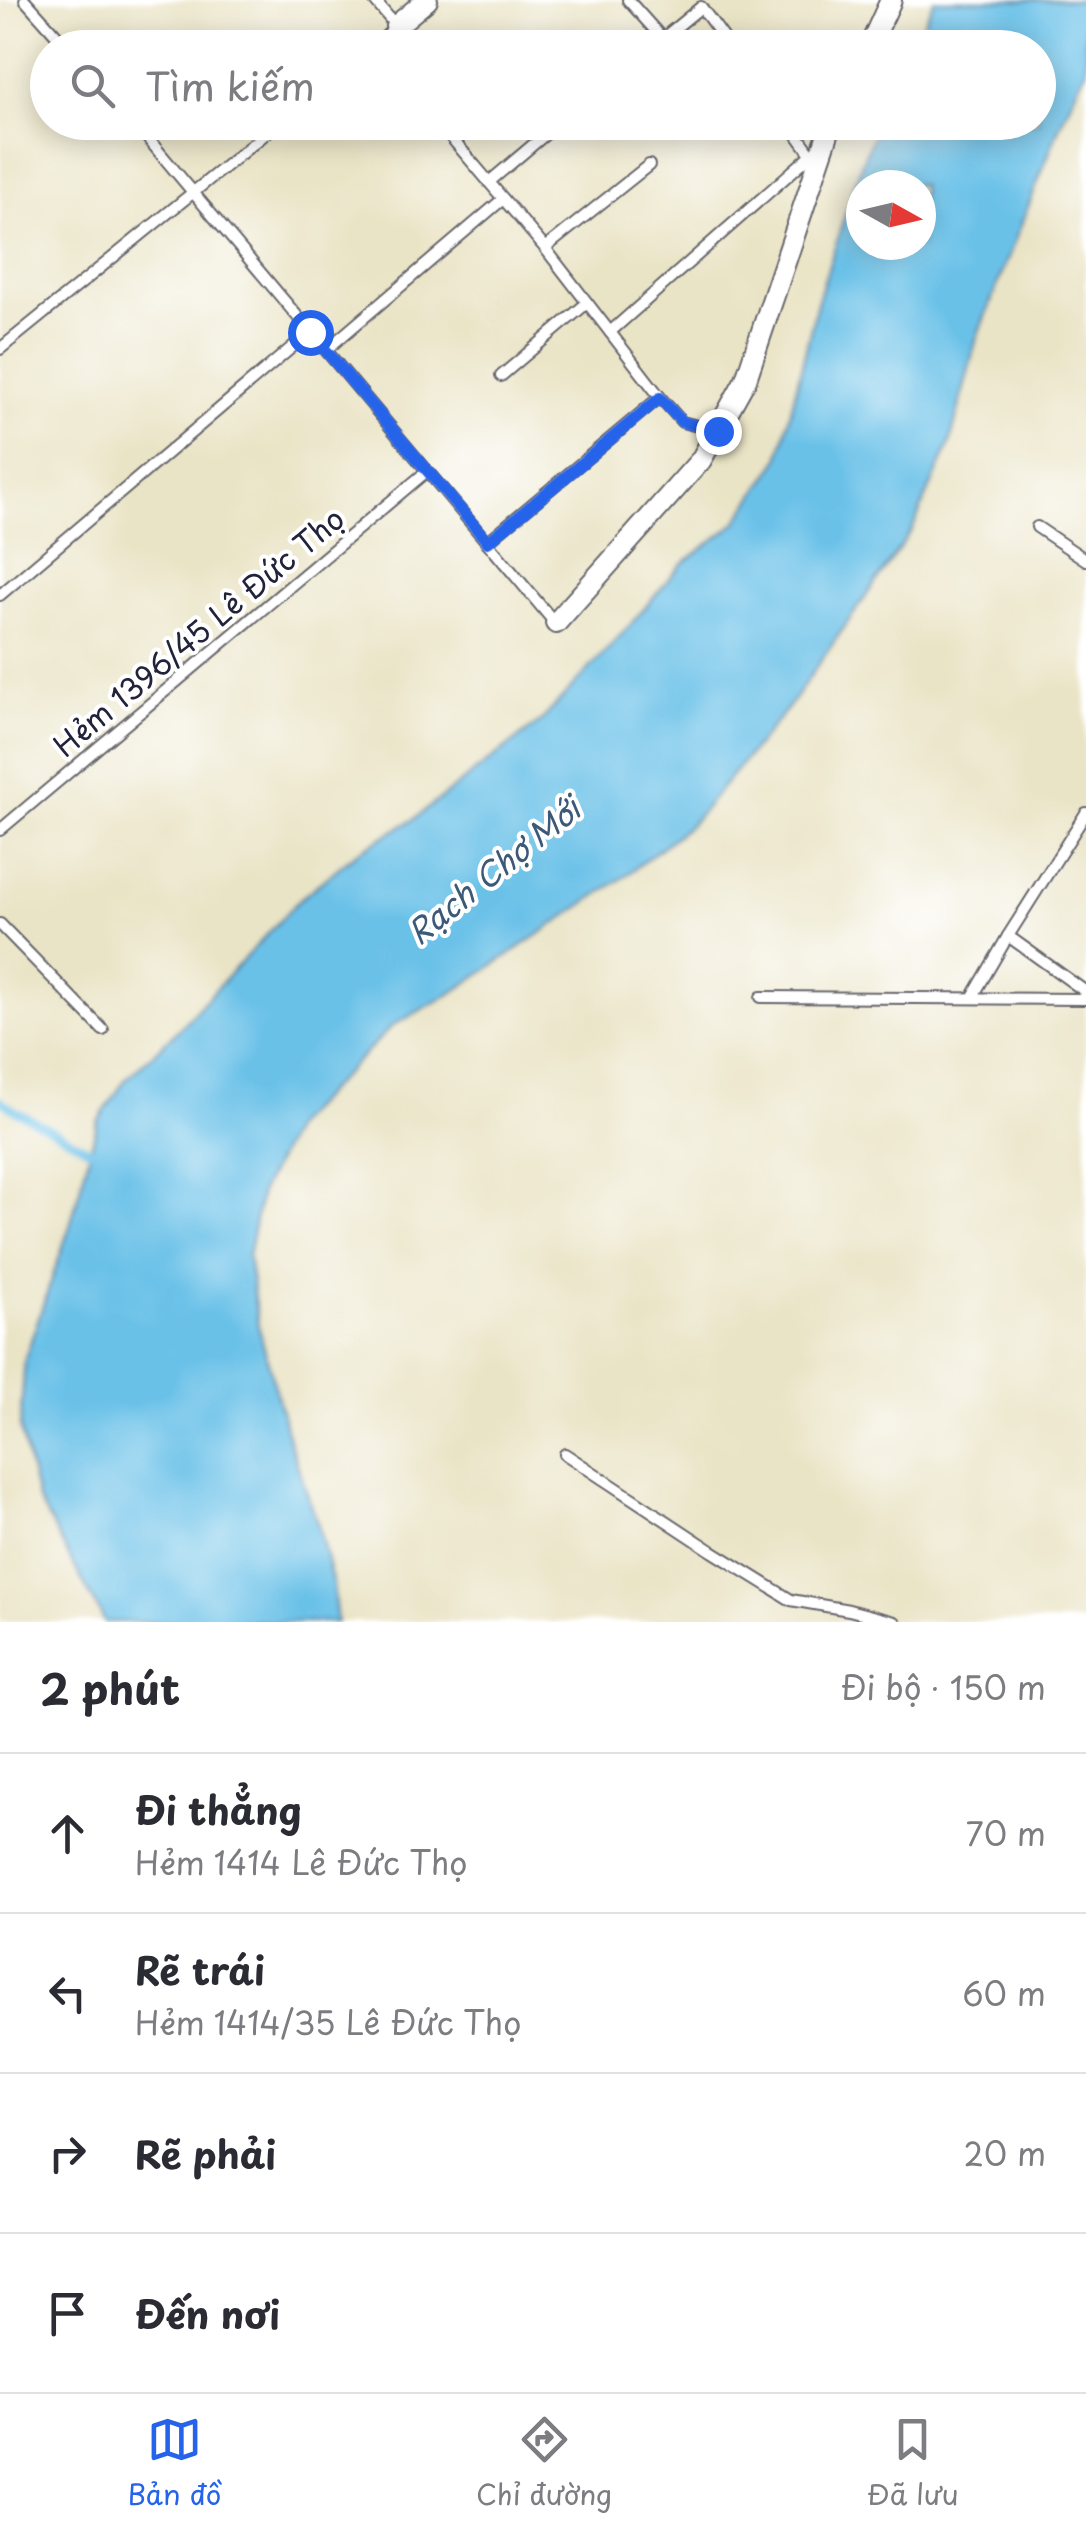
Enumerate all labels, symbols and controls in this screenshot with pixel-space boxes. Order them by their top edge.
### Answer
search box [30,30,1056,140]
text: Tìm kiếm [145,57,315,114]
icon: search [65,58,120,113]
north arrow [846,170,936,260]
route start [288,310,334,356]
route end [696,409,742,455]
street label: Hẻm 1396/45 Lê Đức Thọ [43,496,353,766]
water label: Rạch Chợ Mới [396,782,593,955]
text: 2 phút [40,1656,180,1719]
text: Đi bộ · 150 m [841,1663,1046,1711]
text: Đi thẳng [135,1781,302,1838]
icon: ahead [40,1806,95,1861]
text: 70 m [966,1809,1046,1857]
text: Hẻm 1414 Lê Đức Thọ [135,1838,467,1886]
text: Rẽ trái [135,1941,265,1998]
icon: left [40,1966,95,2021]
text: 60 m [962,1969,1046,2017]
text: Hẻm 1414/35 Lê Đức Thọ [135,1998,521,2046]
text: Rẽ phải [135,2125,276,2182]
icon: right [40,2126,95,2181]
text: 20 m [964,2129,1046,2177]
text: Đến nơi [135,2285,280,2342]
icon: arrive [40,2286,95,2341]
tab: Bản đồ [127,2412,221,2515]
tab: Chỉ đường [476,2412,612,2515]
tab: Đã lưu [867,2412,959,2515]

